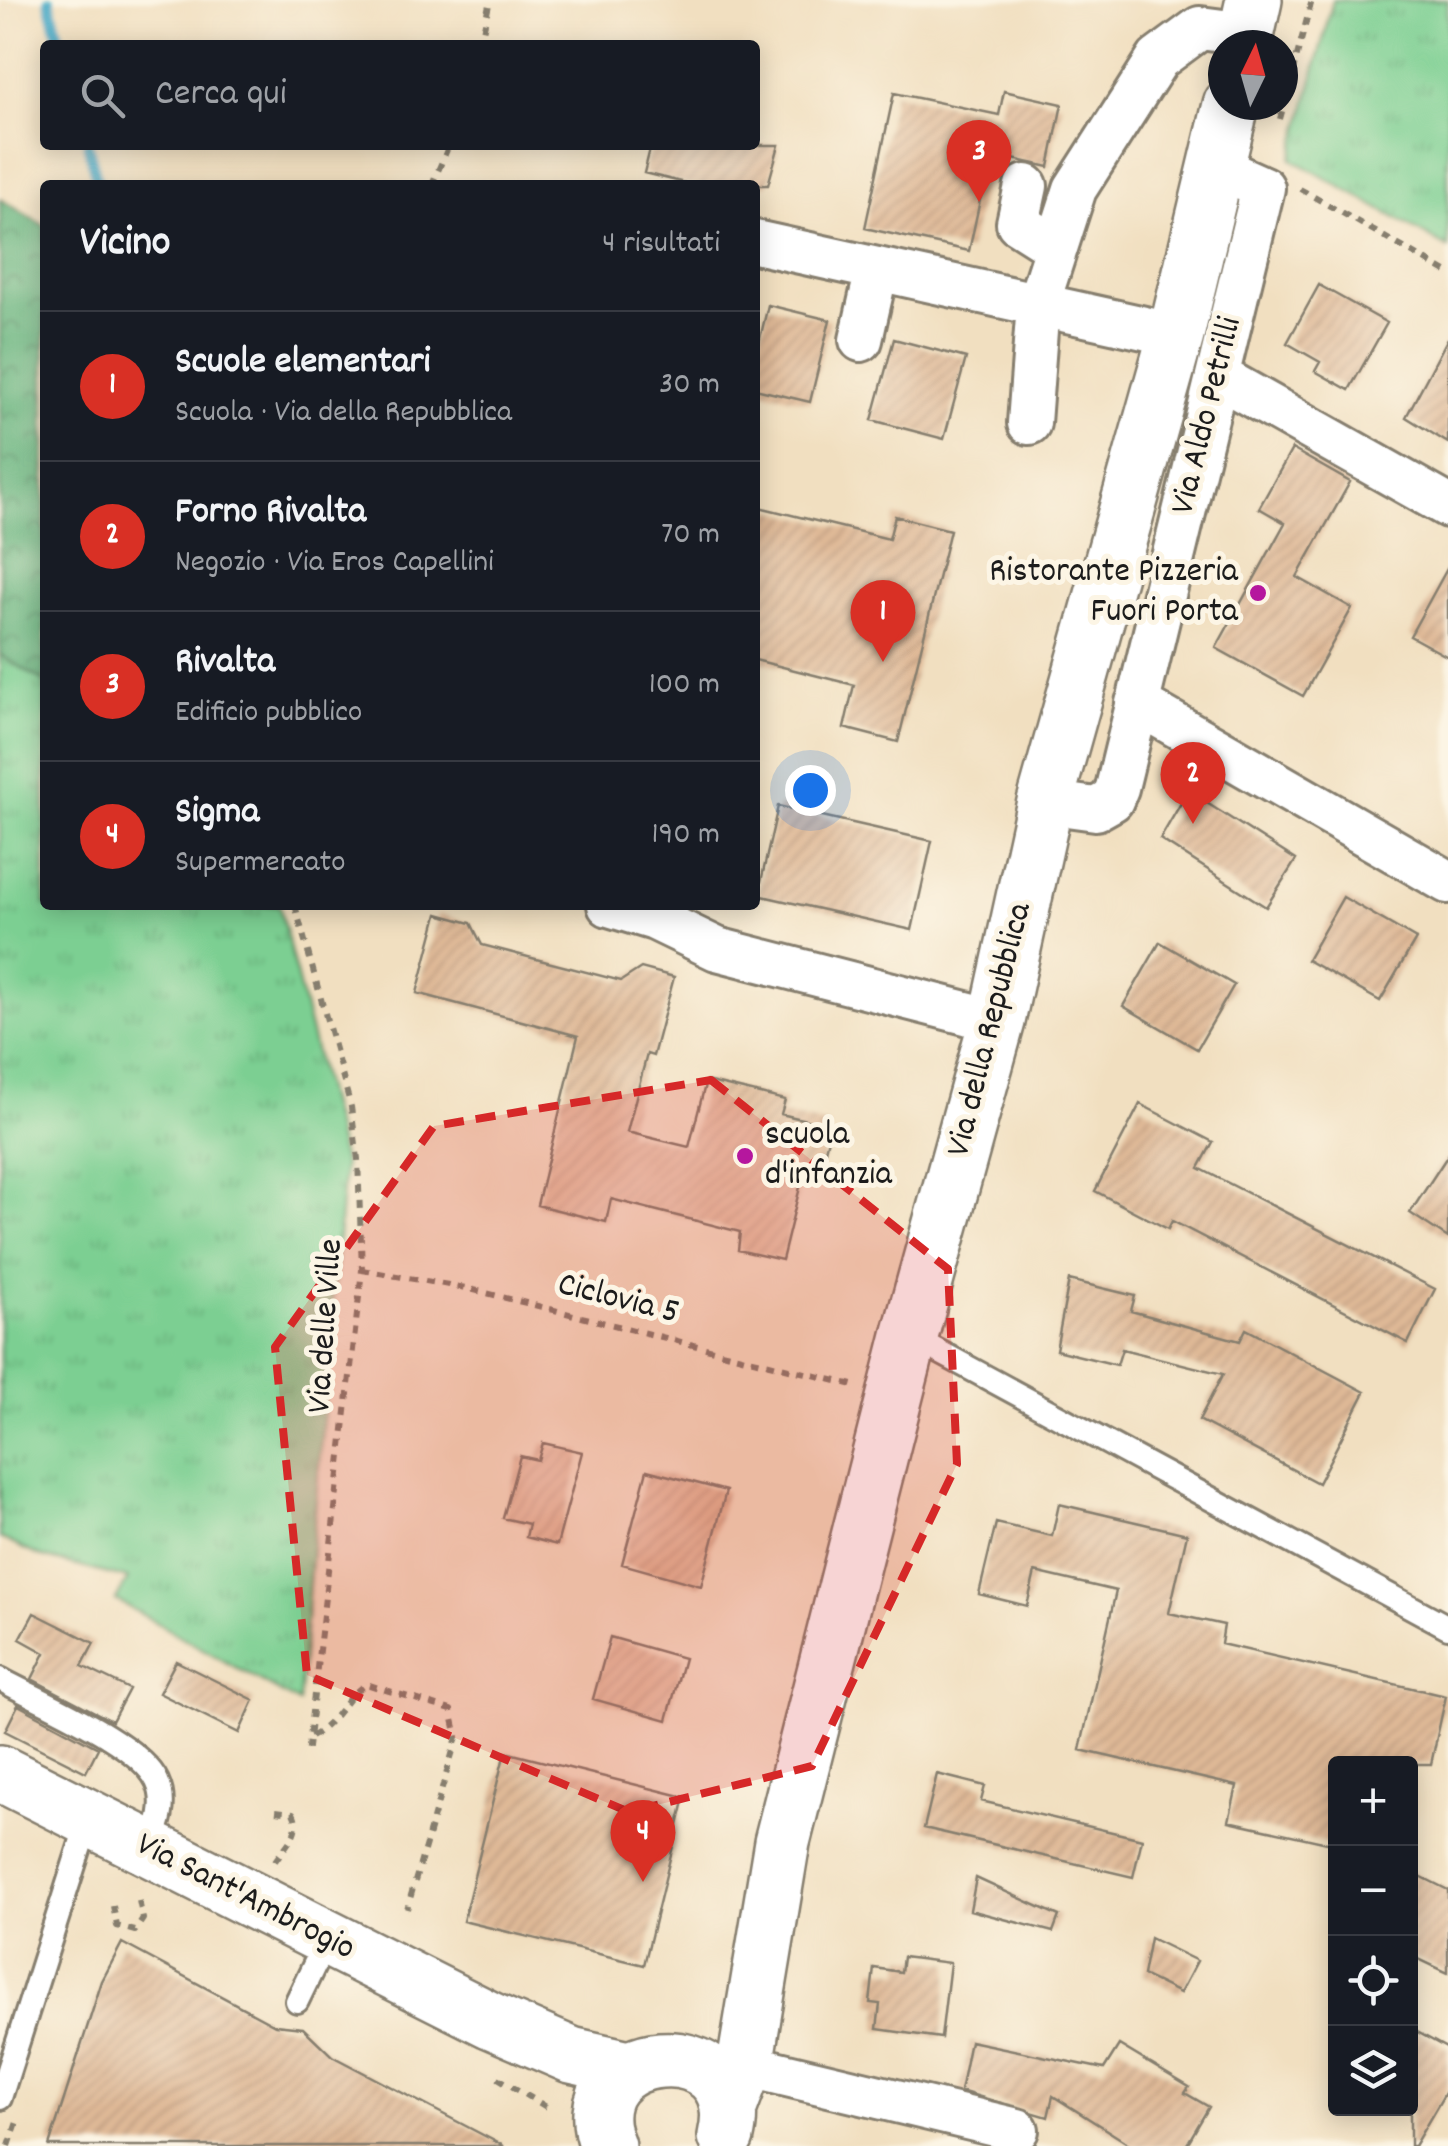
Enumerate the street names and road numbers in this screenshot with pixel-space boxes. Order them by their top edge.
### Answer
street label: Via Aldo Petrilli [1159,312,1257,520]
street label: Via della Repubblica [935,897,1047,1162]
street label: Via delle Ville [296,1237,358,1415]
street label: Ciclovia 5 [552,1261,684,1339]
street label: Via Sant'Ambrogio [127,1821,363,1975]

